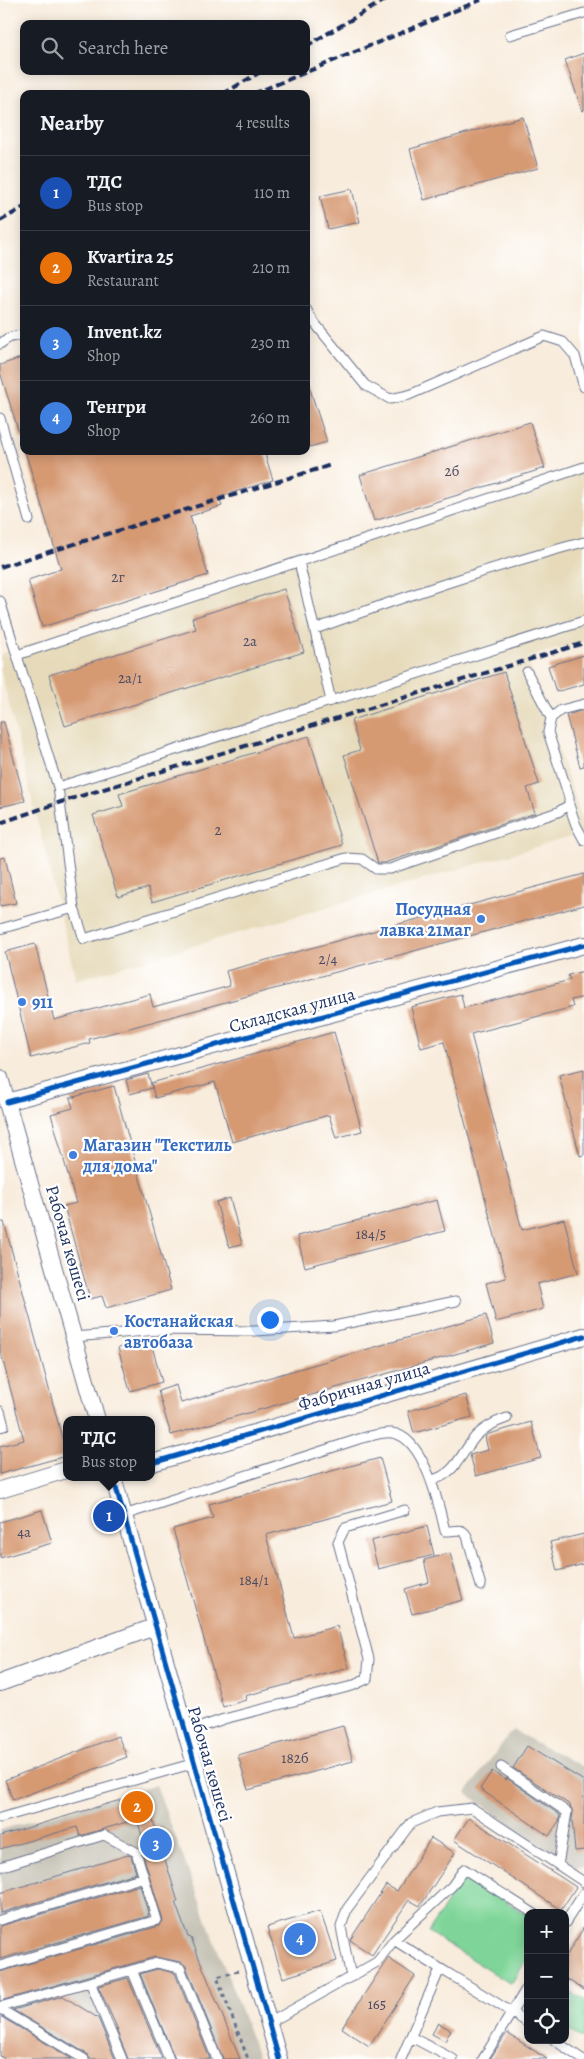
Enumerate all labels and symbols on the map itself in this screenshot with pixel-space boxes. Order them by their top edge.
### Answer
house number: 2б [444,461,460,481]
house number: 2г [111,567,125,587]
house number: 2а [243,631,257,651]
house number: 2а/1 [118,668,142,688]
house number: 2 [214,820,222,840]
place label: Посудная лавка 21маг [379,897,471,942]
marker: Посудная лавка 21маг [475,913,487,925]
house number: 2/4 [319,949,338,969]
street label: Складская улица [226,981,358,1038]
place label: 911 [32,990,54,1014]
marker: 911 [16,996,28,1008]
place label: Магазин "Текстиль для дома" [82,1133,233,1178]
marker: Магазин "Текстиль для дома" [67,1149,79,1161]
street label: Рабочая көшесі [40,1182,96,1304]
house number: 184/5 [356,1224,386,1244]
your location [257,1307,283,1333]
place label: Костанайская автобаза [124,1309,234,1354]
marker: Костанайская автобаза [108,1325,120,1337]
street label: Фабричная улица [295,1356,433,1416]
pin: 1 [93,1497,125,1535]
house number: 4а [17,1522,31,1542]
house number: 184/1 [239,1570,269,1590]
street label: Рабочая көшесі [182,1703,238,1825]
house number: 182б [281,1748,309,1768]
pin: 2 [121,1788,153,1826]
pin: 3 [140,1825,172,1863]
pin: 4 [284,1920,316,1958]
house number: 165 [368,1994,386,2014]

